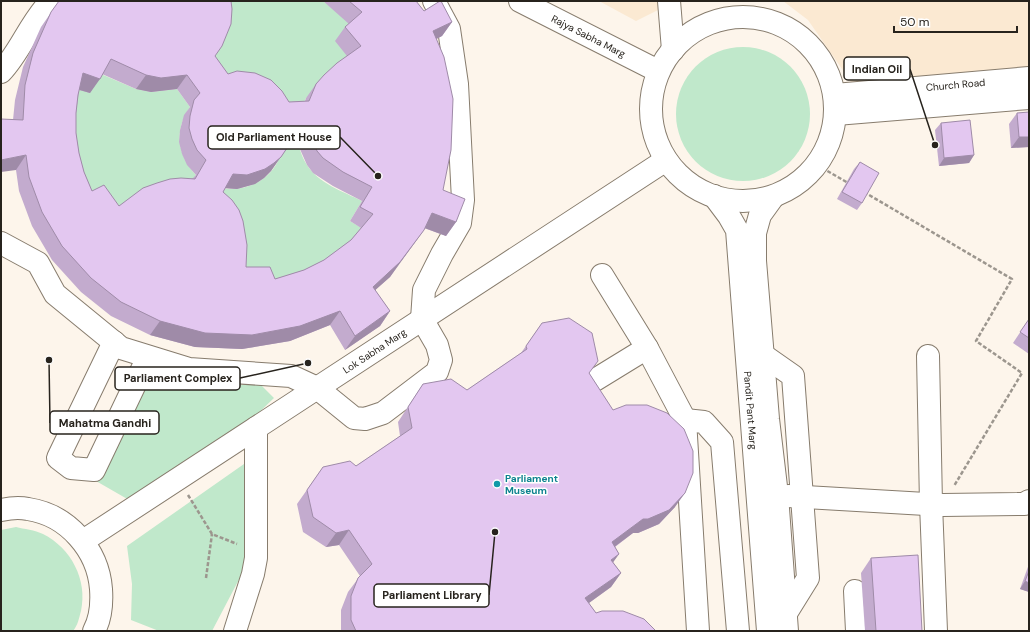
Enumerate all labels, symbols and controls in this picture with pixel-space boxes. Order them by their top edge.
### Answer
scale bar [894,8,1017,34]
street label: Rajya Sabha Marg [549,12,628,61]
text: 50 m [900,14,929,30]
callout: Indian Oil [844,57,910,80]
text: Indian Oil [852,62,902,76]
street label: Church Road [925,76,986,94]
callout: Old Parliament House [208,126,340,149]
text: Old Parliament House [216,130,332,144]
street label: Lok Sabha Marg [340,325,409,377]
callout: Parliament Complex [115,367,240,390]
text: Parliament Complex [124,371,233,385]
street label: Pandit Pant Marg [741,371,760,450]
callout: Mahatma Gandhi [50,411,159,434]
text: Mahatma Gandhi [59,416,151,430]
place label: Parliament Museum [505,472,558,497]
marker: Parliament Museum [492,479,502,489]
callout: Parliament Library [374,584,489,607]
text: Parliament Library [382,588,482,602]

